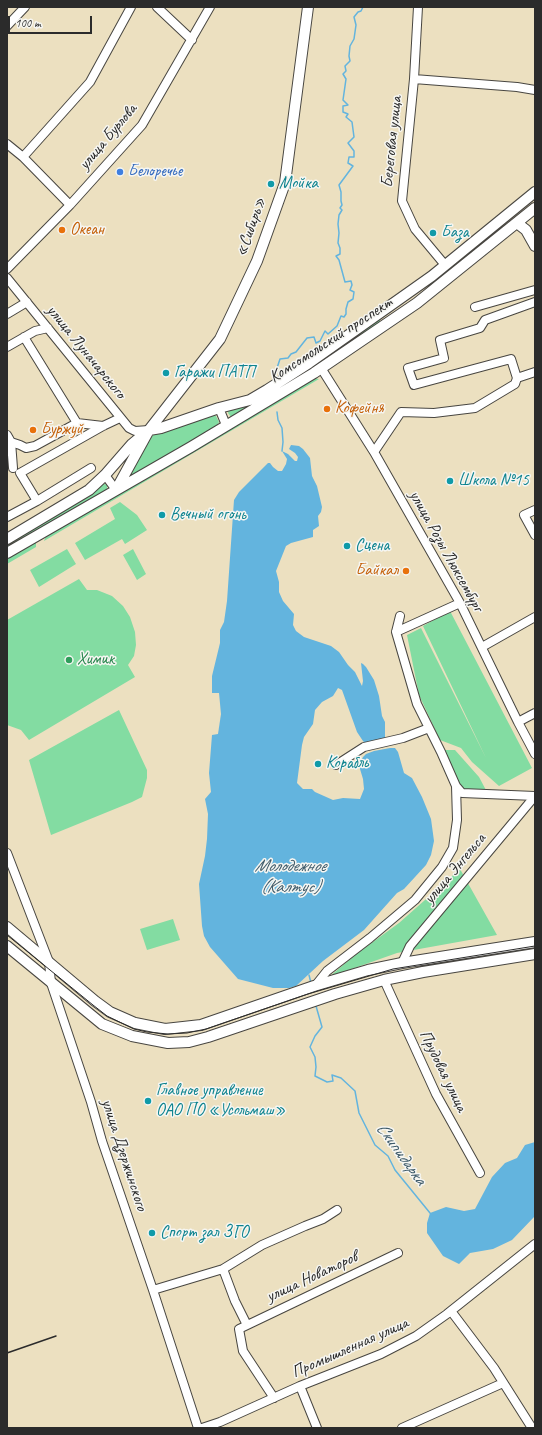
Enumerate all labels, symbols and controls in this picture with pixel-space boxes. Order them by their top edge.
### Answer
scale bar [10,8,94,34]
text: 100 m [15,15,41,31]
street label: Береговая улица [377,95,407,189]
street label: улица Бурлова [74,100,142,174]
place label: Белоречье [128,162,182,182]
marker: Белоречье [115,167,125,177]
place label: Мойка [279,174,318,194]
marker: Мойка [266,179,276,189]
street label: «Сибирь» [231,195,271,259]
place label: Океан [70,220,104,240]
place label: База [441,223,469,243]
marker: Океан [57,225,67,235]
marker: База [428,228,438,238]
street label: Комсомольский проспект [265,293,397,387]
street label: улица Луначарского [42,301,130,403]
place label: Гаражи ПАТП [174,363,254,383]
marker: Гаражи ПАТП [161,368,171,378]
place label: Кофейня [335,399,384,419]
marker: Кофейня [322,404,332,414]
place label: Буржуй [41,420,83,440]
marker: Буржуй [28,425,38,435]
place label: Школа №15 [458,471,529,491]
marker: Школа №15 [445,476,455,486]
street label: улица Розы Люксембург [404,487,488,615]
place label: Вечный огонь [170,505,246,525]
marker: Вечный огонь [157,510,167,520]
place label: Сцена [355,536,389,556]
marker: Сцена [342,541,352,551]
place label: Байкал [356,561,398,581]
marker: Байкал [401,566,411,576]
place label: Химик [77,650,114,670]
marker: Химик [64,655,74,665]
place label: Корабль [326,754,368,774]
marker: Корабль [313,759,323,769]
street label: улица Энгельса [420,829,490,909]
water label: Молодежное (Калтус) [255,855,325,898]
street label: Прудовая улица [414,1027,472,1115]
place label: Главное управление ОАО ПО «Усольмаш» [156,1081,286,1121]
street label: улица Дзержинского [96,1096,152,1214]
marker: Главное управление ОАО ПО «Усольмаш» [143,1096,153,1106]
water label: Скипидарка [371,1119,431,1189]
place label: Спорт зал ЗГО [160,1223,248,1243]
marker: Спорт зал ЗГО [147,1228,157,1238]
street label: улица Новаторов [263,1247,361,1307]
street label: Промышленная улица [288,1313,412,1383]

